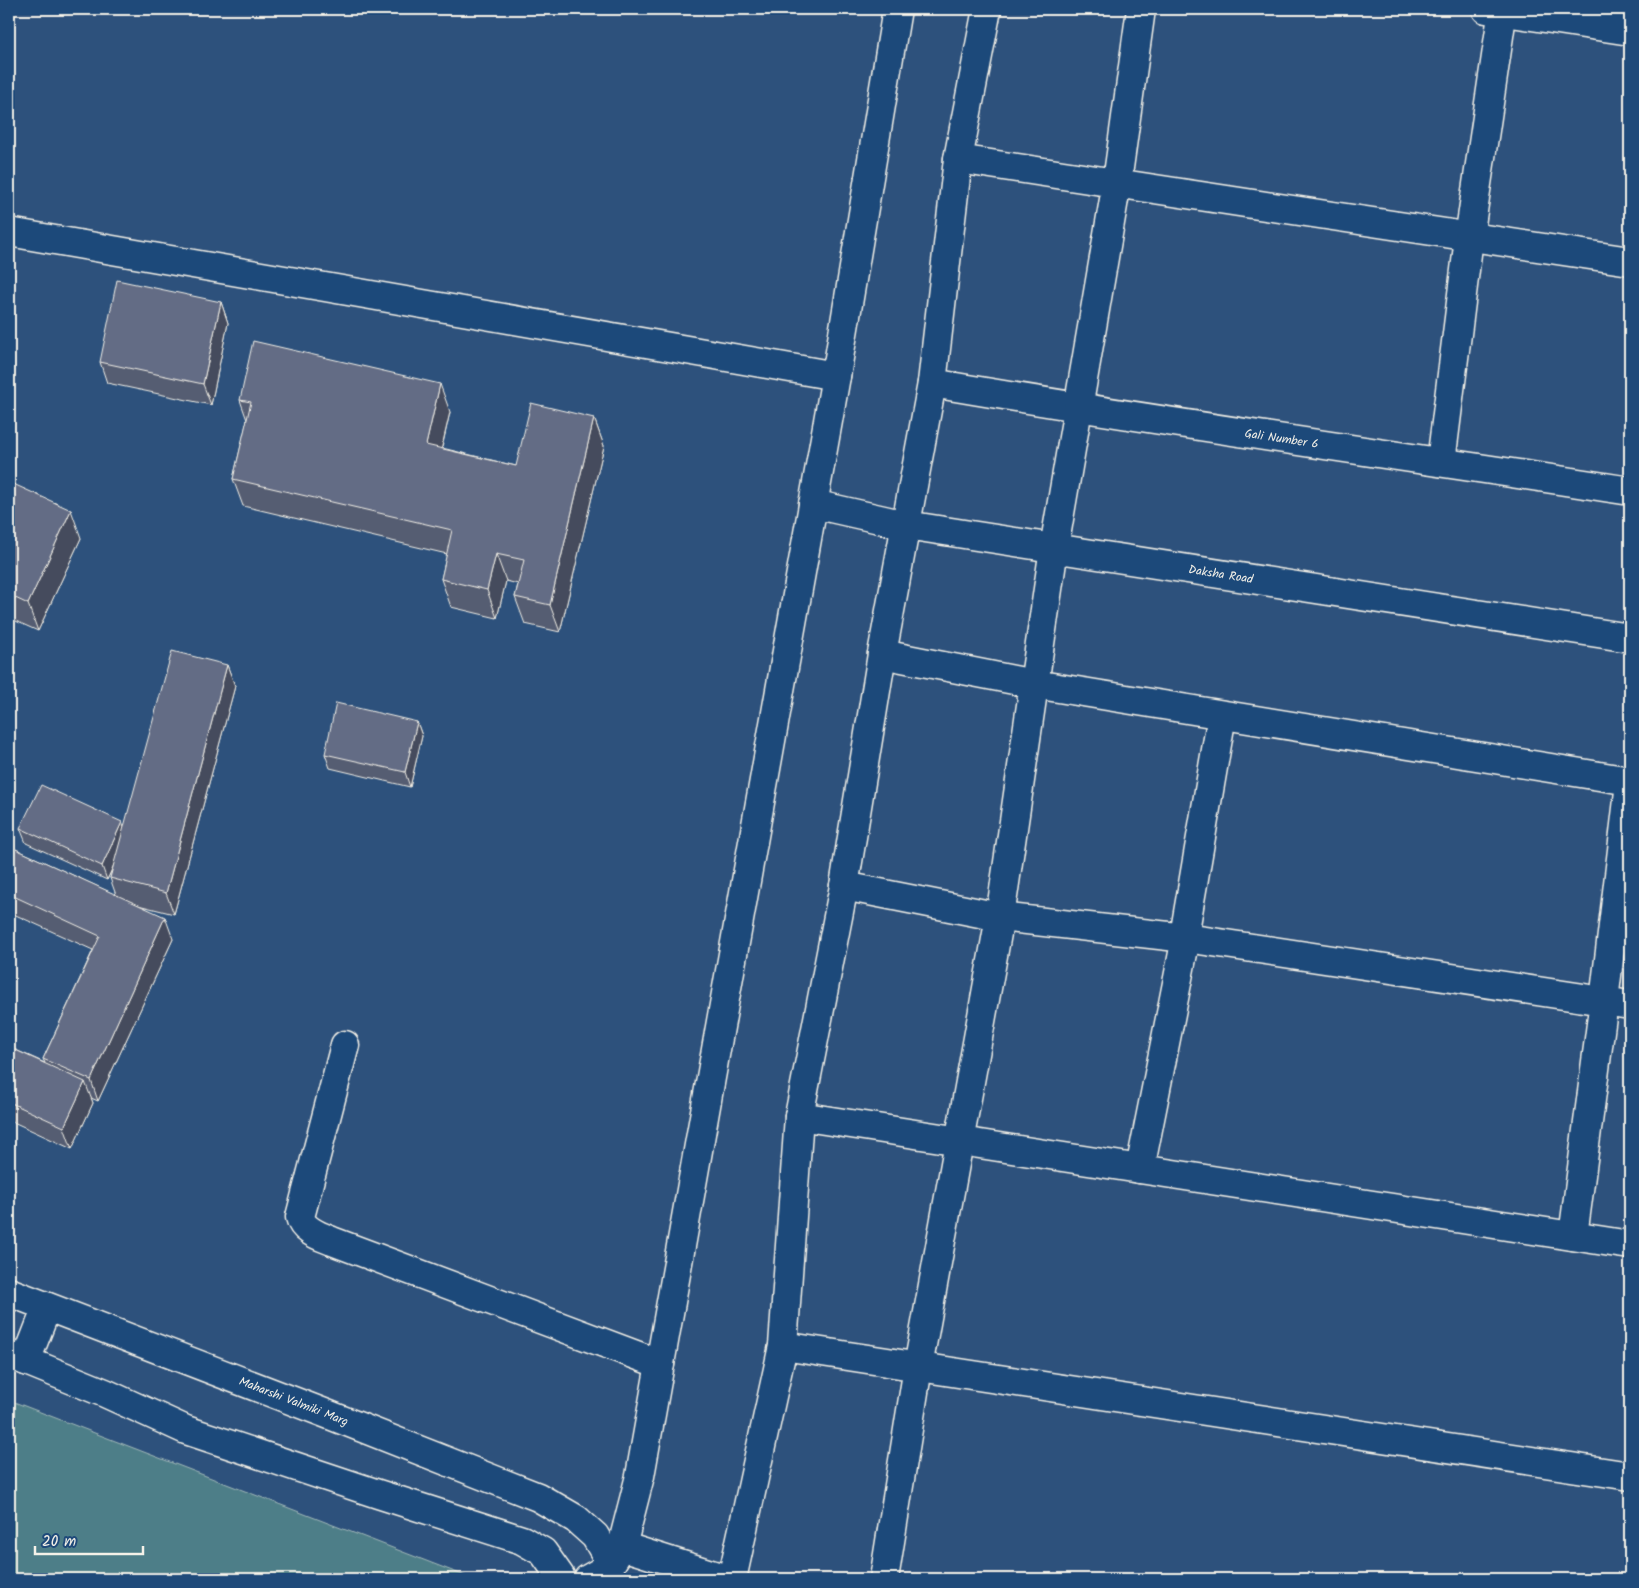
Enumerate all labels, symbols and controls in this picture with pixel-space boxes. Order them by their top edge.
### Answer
street label: Gali Number 6 [1243,424,1320,454]
street label: Daksha Road [1187,560,1255,589]
street label: Maharshi Valmiki Marg [236,1372,351,1432]
scale bar [35,1523,142,1555]
text: 20 m [42,1530,76,1554]

